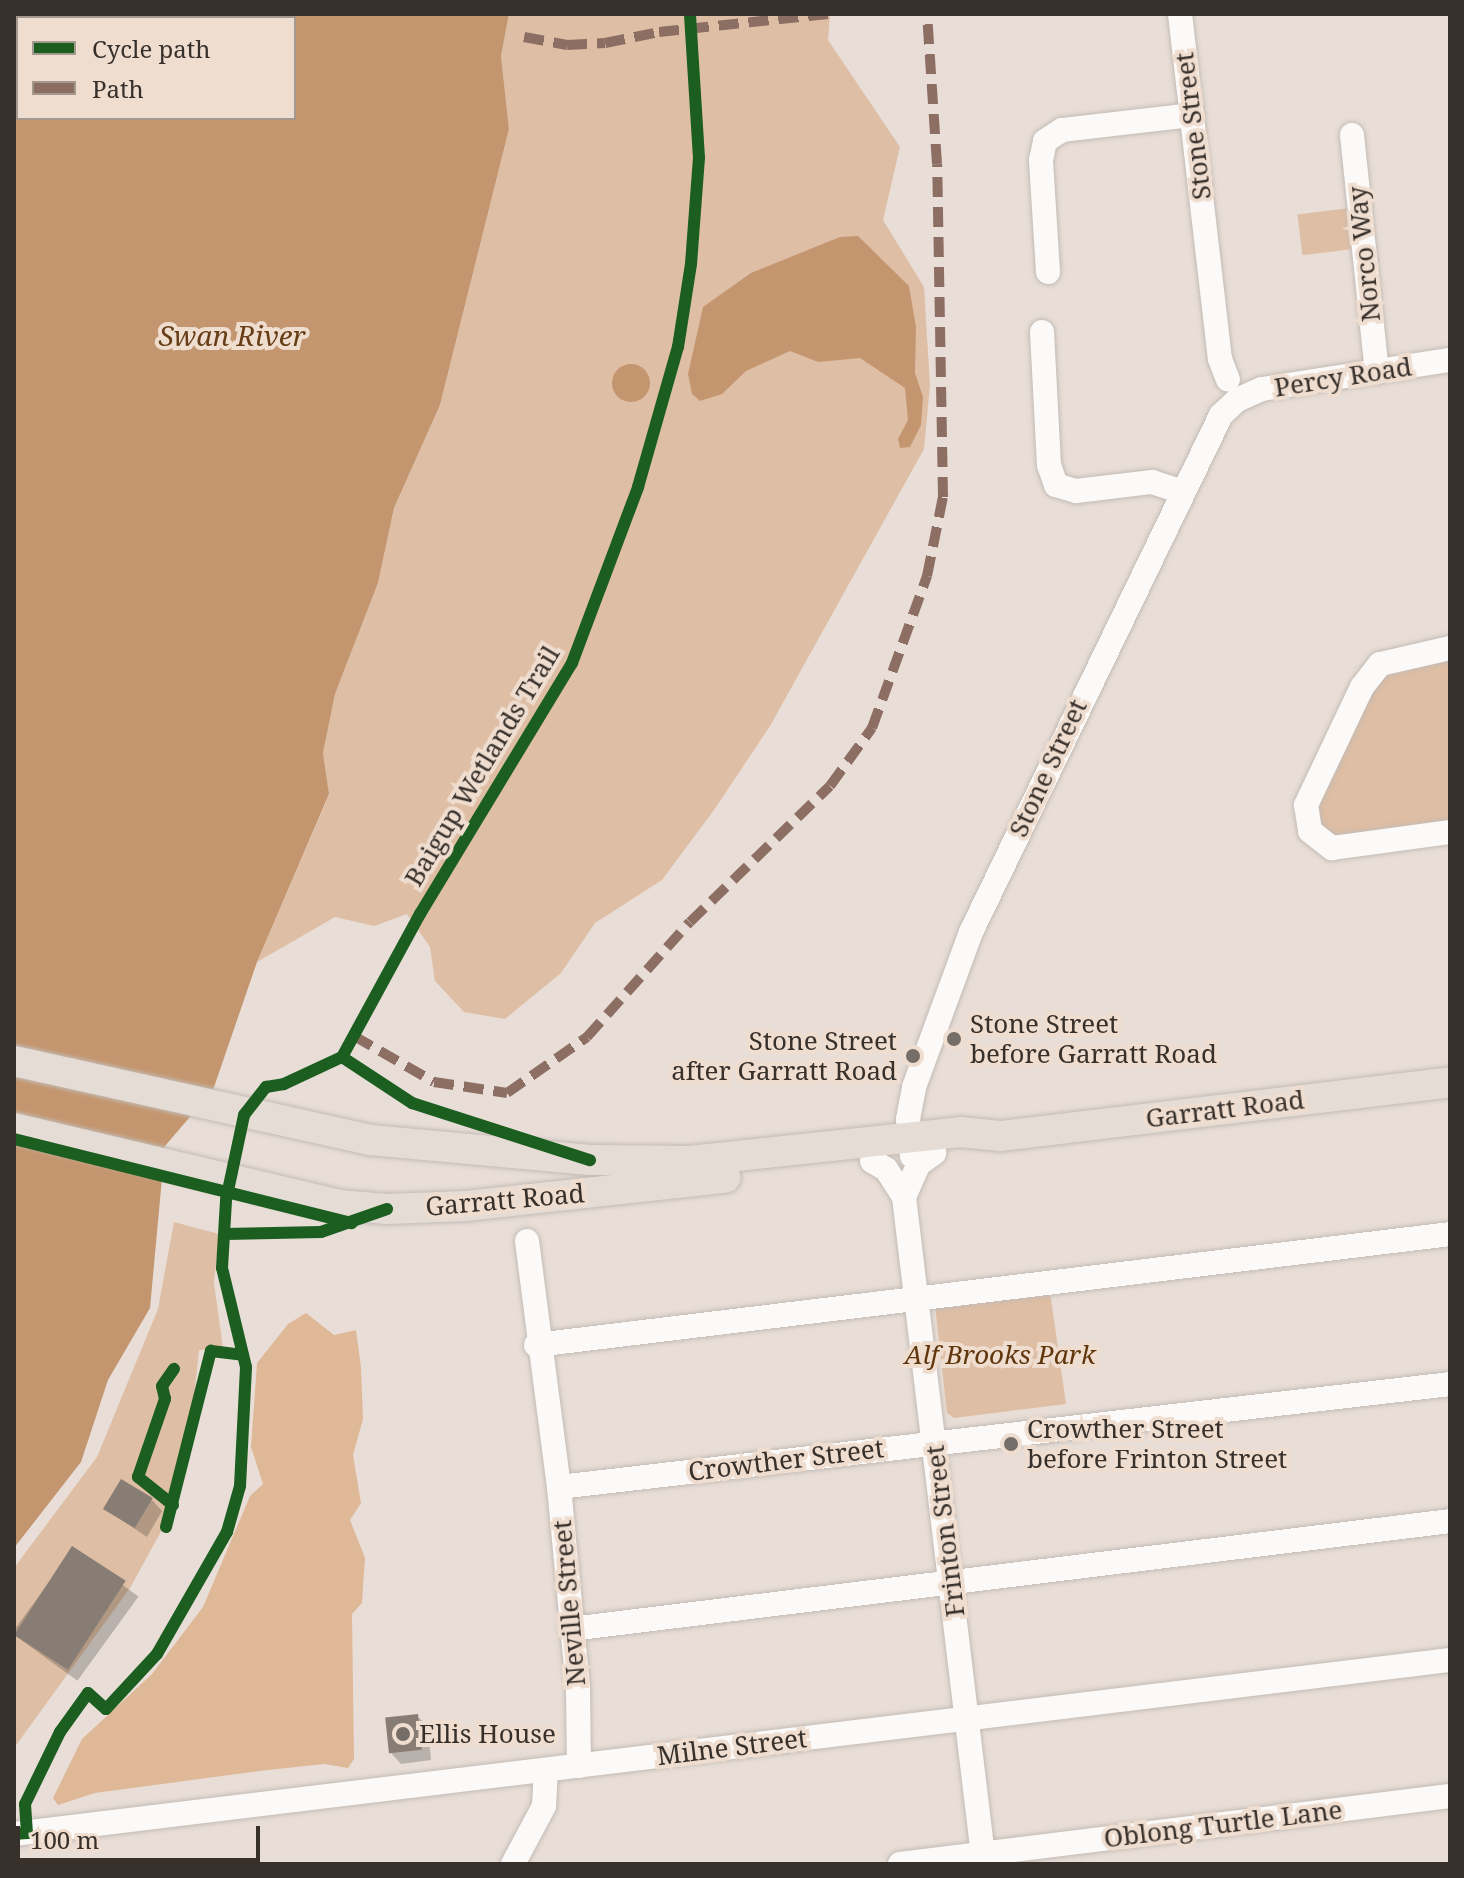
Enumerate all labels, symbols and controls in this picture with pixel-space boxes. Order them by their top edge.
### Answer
legend [16,16,296,120]
text: Cycle path [92,32,211,65]
street label: Stone Street [1168,51,1218,201]
text: Path [92,72,144,105]
street label: Norco Way [1341,185,1387,323]
water label: Swan River [158,318,306,352]
street label: Percy Road [1272,351,1414,403]
street label: Baigup Wetlands Trail [398,640,566,892]
street label: Stone Street [1003,694,1093,842]
place label: Stone Street before Garratt Road [970,1008,1217,1070]
place label: Stone Street after Garratt Road [671,1025,897,1086]
marker: Stone Street before Garratt Road [945,1030,963,1048]
marker: Stone Street after Garratt Road [904,1047,922,1065]
street label: Garratt Road [1144,1084,1306,1134]
street label: Garratt Road [424,1178,586,1222]
park label: Alf Brooks Park [904,1339,1096,1371]
place label: Crowther Street before Frinton Street [1027,1413,1287,1474]
street label: Crowther Street [686,1433,886,1487]
marker: Crowther Street before Frinton Street [1002,1435,1020,1453]
street label: Frinton Street [919,1443,971,1619]
street label: Neville Street [546,1519,592,1687]
place label: Ellis House [419,1718,556,1750]
street label: Milne Street [655,1722,809,1772]
marker: Ellis House [394,1725,412,1743]
street label: Oblong Turtle Lane [1102,1794,1344,1854]
scale bar [20,1810,264,1860]
text: 100 m [30,1823,99,1856]

